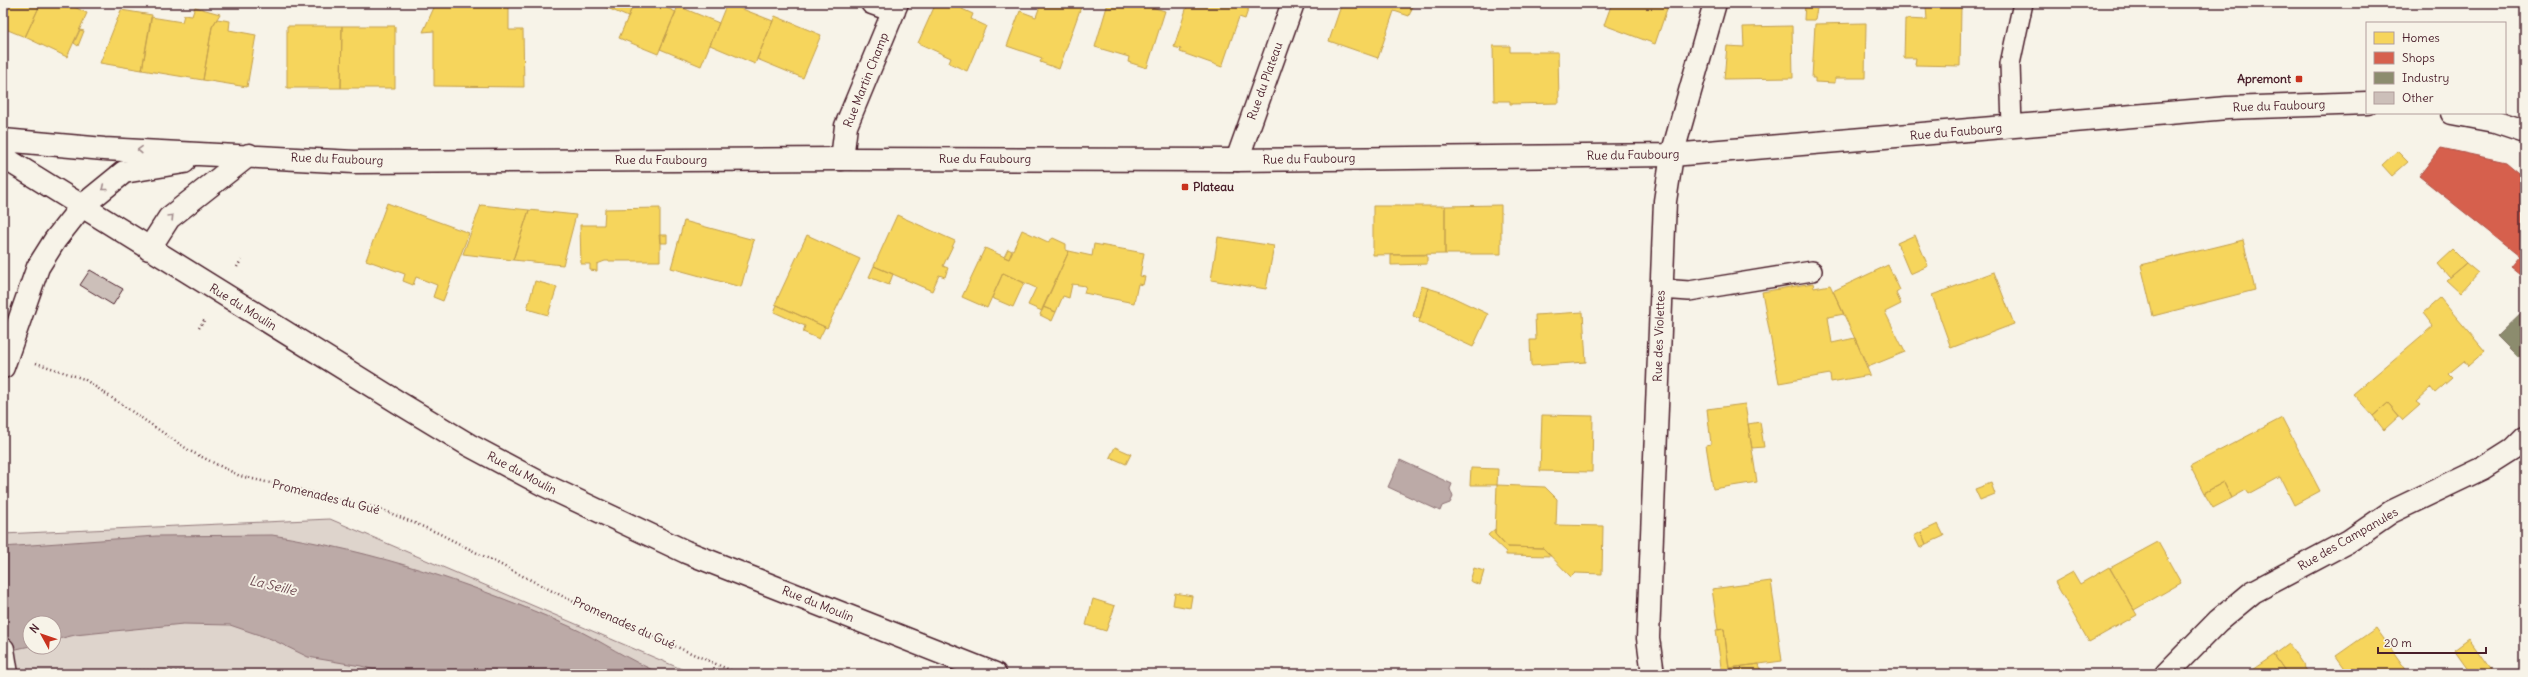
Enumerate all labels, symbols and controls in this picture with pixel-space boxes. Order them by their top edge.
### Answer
legend [2366,22,2506,114]
street label: Rue Martin Champ [840,30,891,129]
text: Homes [2402,30,2440,45]
street label: Rue du Plateau [1244,40,1286,122]
text: Shops [2402,50,2435,65]
text: Industry [2402,70,2449,85]
place label: Apremont [2237,71,2292,87]
marker: Apremont [2294,74,2304,84]
text: Other [2402,90,2434,105]
street label: Rue du Faubourg [2232,96,2326,115]
street label: Rue du Faubourg [1909,120,2003,143]
one-way arrow [137,146,143,154]
street label: Rue du Faubourg [1587,146,1679,163]
street label: Rue du Faubourg [290,149,384,168]
street label: Rue du Faubourg [1263,150,1355,167]
street label: Rue du Faubourg [939,151,1031,166]
street label: Rue du Faubourg [615,152,707,167]
place label: Plateau [1193,179,1234,194]
marker: Plateau [1180,182,1190,192]
one-way arrow [102,183,109,190]
one-way arrow [166,214,174,222]
street label: Rue du Moulin [207,280,280,333]
street label: Rue des Violettes [1649,290,1668,382]
street label: Rue du Moulin [485,448,560,497]
street label: Promenades du Gué [271,476,381,517]
street label: Rue des Campanules [2295,504,2400,573]
water label: La Seille [248,572,299,599]
street label: Rue du Moulin [780,582,856,625]
street label: Promenades du Gué [571,593,678,652]
north arrow [22,615,62,655]
text: N [27,621,42,636]
scale bar [2378,629,2486,655]
text: 20 m [2384,635,2412,650]

